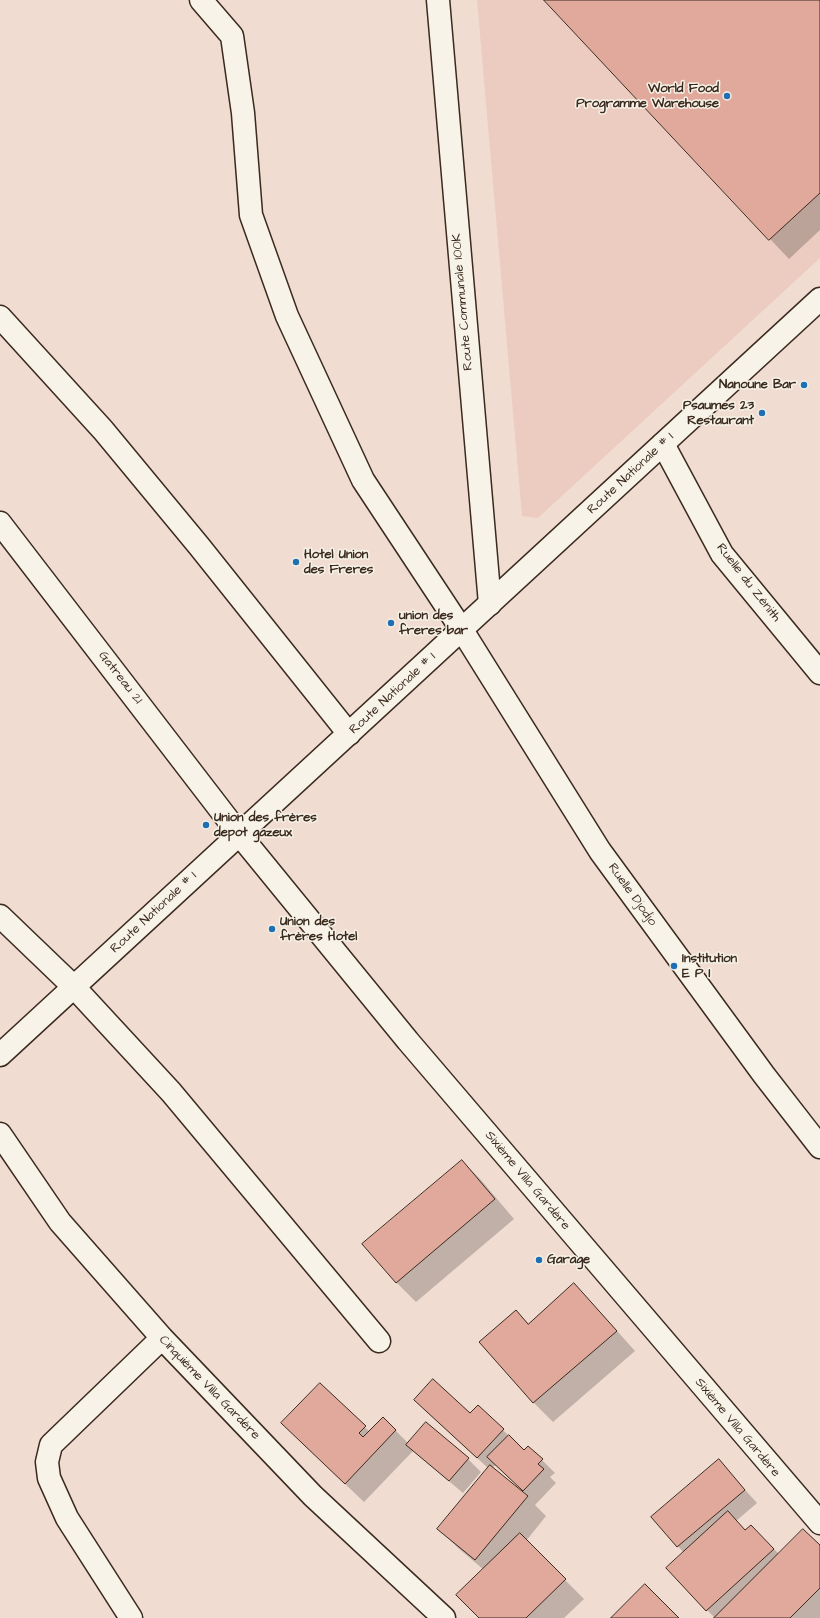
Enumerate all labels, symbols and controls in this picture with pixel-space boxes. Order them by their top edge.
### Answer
place label: World Food Programme Warehouse [576,81,719,112]
marker: World Food Programme Warehouse [722,91,732,101]
street label: Route Communale 100K [449,233,477,371]
place label: Nanoune Bar [719,377,796,393]
marker: Nanoune Bar [799,380,809,390]
place label: Psaumes 23 Restaurant [683,398,754,429]
marker: Psaumes 23 Restaurant [757,408,767,418]
street label: Route Nationale # 1 [585,430,677,518]
street label: Ruelle du Zénith [713,541,783,625]
place label: Hotel Union des Freres [304,547,373,578]
marker: Hotel Union des Freres [291,557,301,567]
place label: union des freres bar [399,608,468,639]
marker: union des freres bar [386,618,396,628]
street label: Gatreau 21 [95,649,145,707]
street label: Route Nationale # 1 [347,650,439,738]
place label: Union des frères depot gazeux [214,810,317,841]
marker: Union des frères depot gazeux [201,820,211,830]
street label: Ruelle Djodjo [604,861,660,929]
street label: Route Nationale # 1 [108,869,200,957]
place label: Union des frères Hotel [280,914,357,945]
marker: Union des frères Hotel [267,924,277,934]
place label: Institution E P I [682,951,737,982]
marker: Institution E P I [669,961,679,971]
street label: Sixième Villa Gardère [481,1128,573,1234]
place label: Garage [547,1252,590,1268]
marker: Garage [534,1255,544,1265]
street label: Cinquième Villa Gardère [155,1333,263,1443]
street label: Sixième Villa Gardère [691,1375,783,1481]

